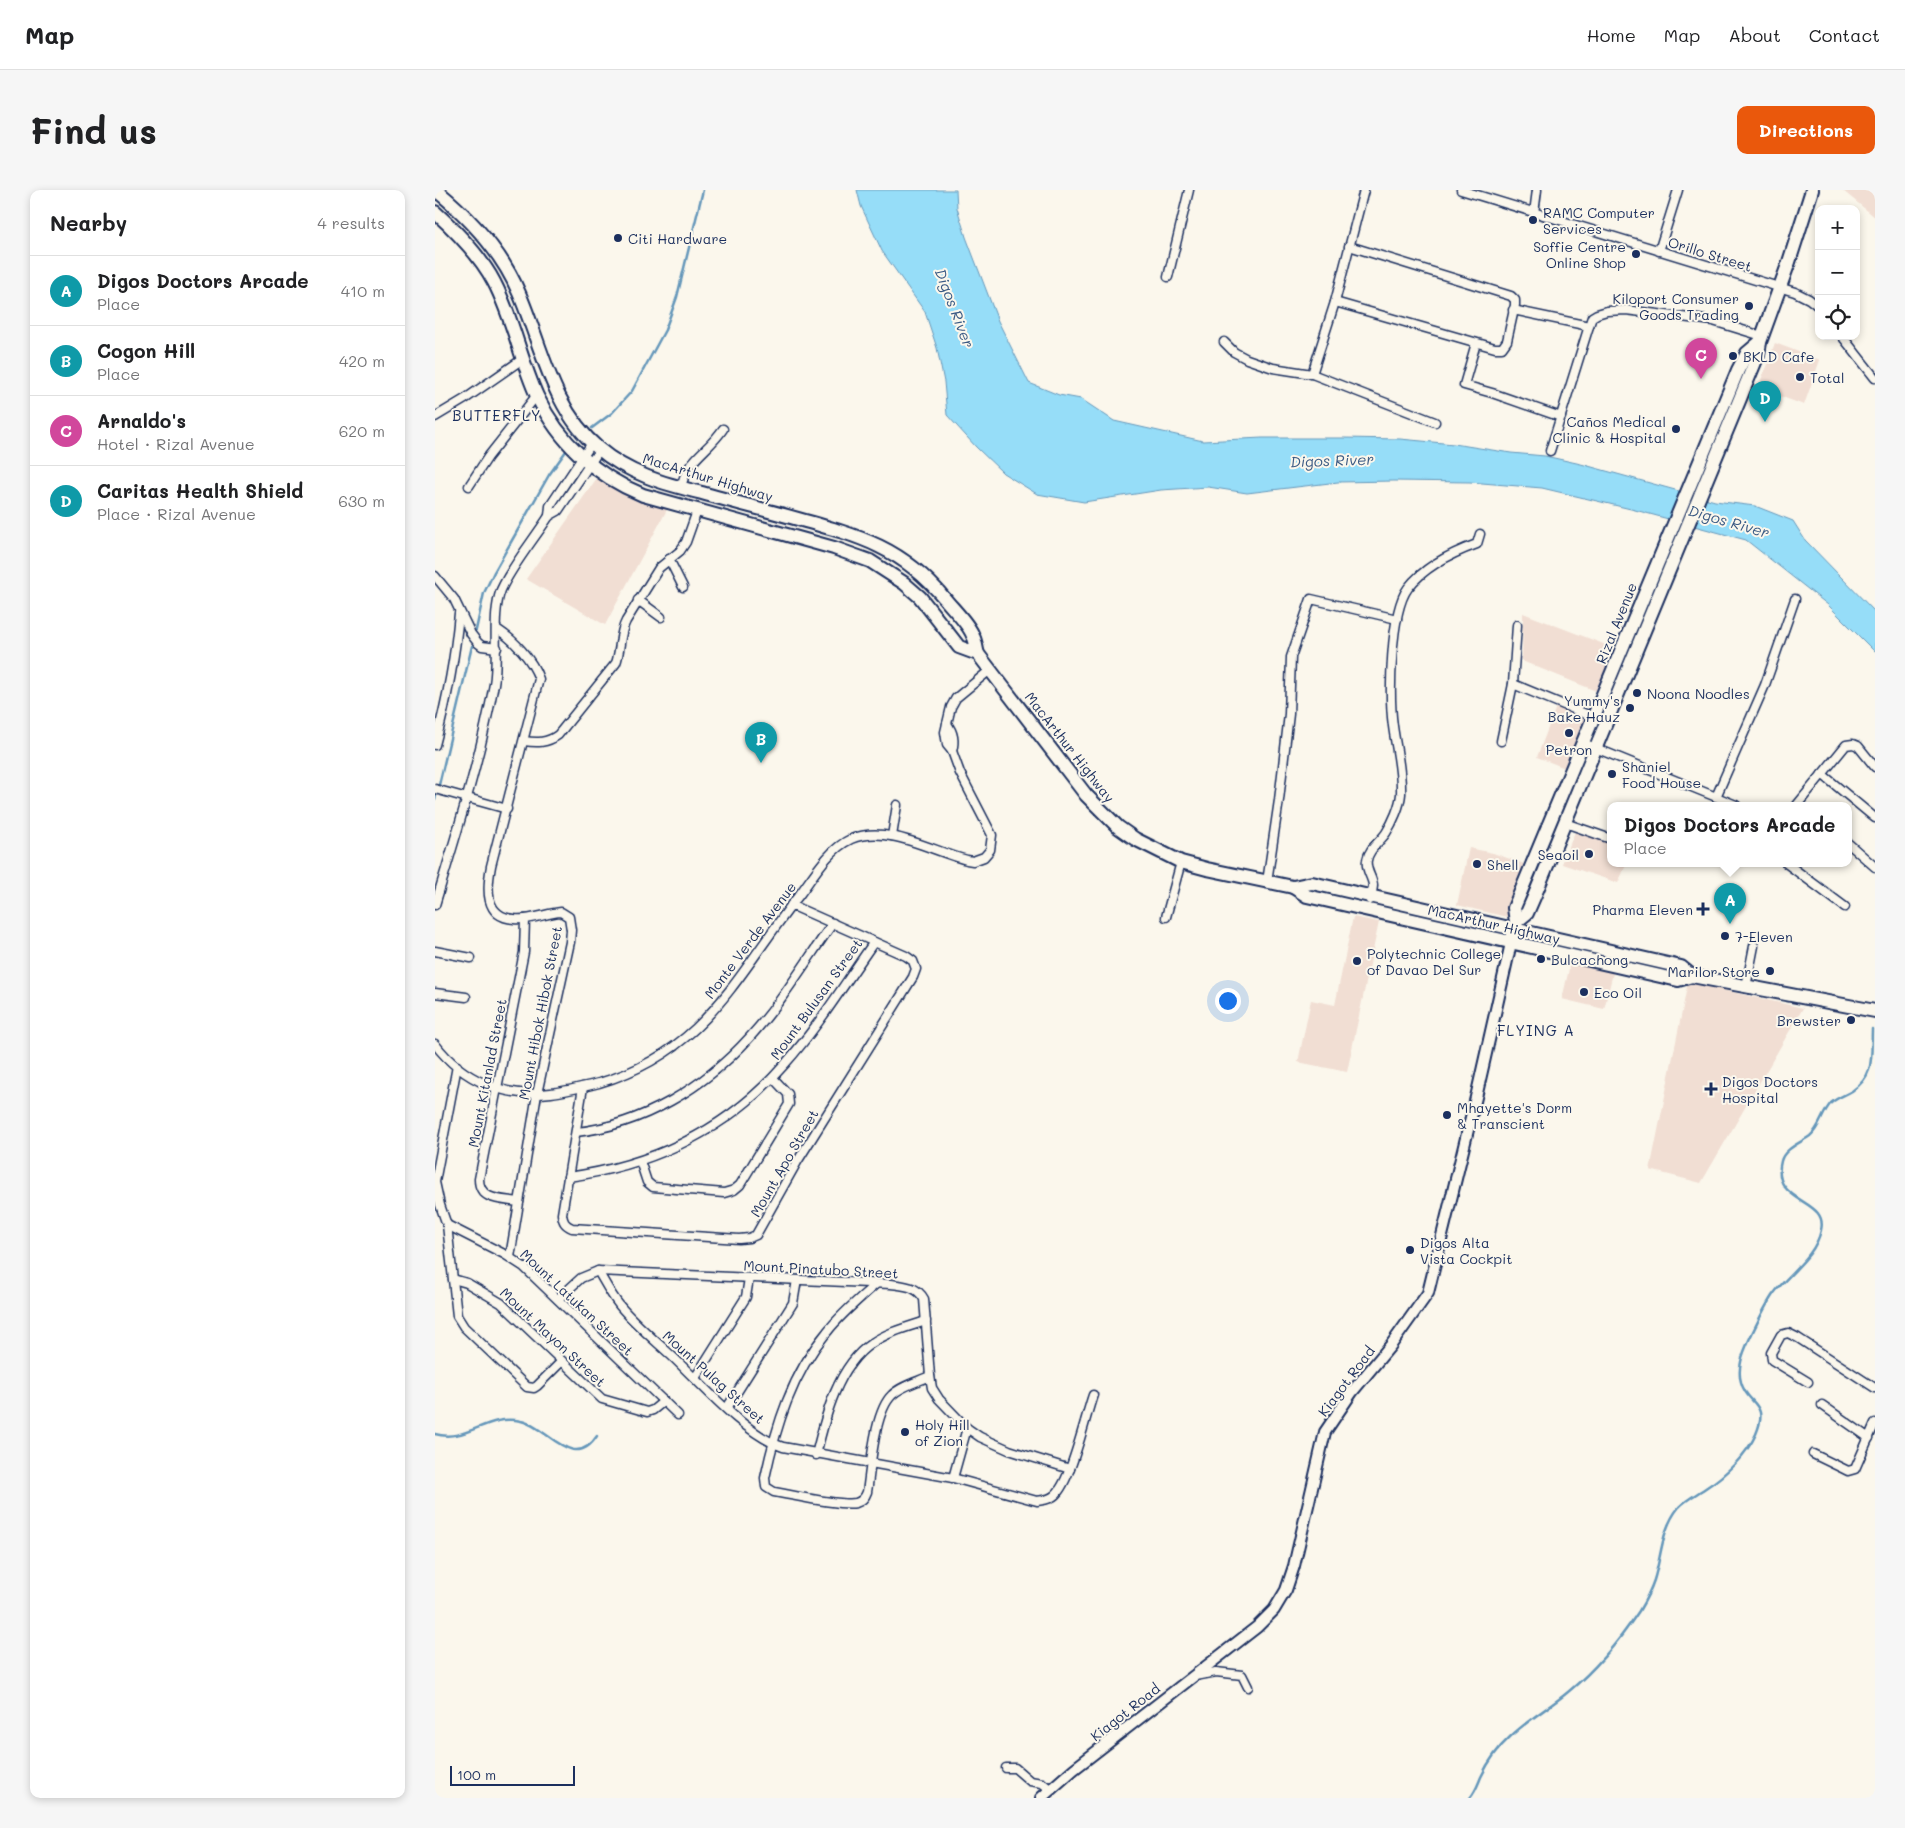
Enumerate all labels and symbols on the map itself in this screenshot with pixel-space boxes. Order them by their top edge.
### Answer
place label: RAMC Computer Services [1543,203,1655,238]
marker: RAMC Computer Services [1527,214,1539,226]
place label: Citi Hardware [628,229,727,248]
marker: Citi Hardware [612,232,624,244]
street label: Orillo Street [1666,232,1754,276]
place label: Soffie Centre Online Shop [1533,237,1626,272]
marker: Soffie Centre Online Shop [1630,248,1642,260]
water label: Digos River [931,265,979,351]
place label: Kiloport Consumer Goods Trading [1612,289,1739,324]
marker: Kiloport Consumer Goods Trading [1743,300,1755,312]
pin: C [1685,338,1717,379]
place label: BKLD Cafe [1743,347,1814,366]
marker: BKLD Cafe [1727,350,1739,362]
place label: Total [1810,368,1845,387]
marker: Total [1794,371,1806,383]
pin: D [1749,381,1781,422]
district label: BUTTERFLY [452,405,542,425]
place label: Caños Medical Clinic & Hospital [1552,412,1666,447]
marker: Caños Medical Clinic & Hospital [1670,423,1682,435]
street label: MacArthur Highway [641,448,775,506]
water label: Digos River [1290,449,1375,471]
water label: Digos River [1686,500,1772,542]
street label: Rizal Avenue [1591,579,1641,667]
place label: Noona Noodles [1647,684,1750,703]
marker: Noona Noodles [1631,687,1643,699]
street label: MacArthur Highway [1021,688,1119,806]
place label: Yummy's Bake Hauz [1548,691,1620,726]
marker: Yummy's Bake Hauz [1624,702,1636,714]
pin: B [745,722,777,763]
marker: Petron [1563,727,1575,739]
place label: Petron [1546,740,1592,759]
place label: Shaniel Food House [1622,757,1701,792]
marker: Shaniel Food House [1606,768,1618,780]
place label: Seaoil [1538,845,1579,864]
marker: Seaoil [1583,848,1595,860]
place label: Shell [1487,855,1518,874]
marker: Shell [1471,858,1483,870]
street label: Monte Verde Avenue [700,878,800,1002]
pin: A [1714,883,1746,924]
street label: MacArthur Highway [1426,900,1562,948]
place label: Pharma Eleven [1592,900,1693,919]
marker: Pharma Eleven [1697,903,1709,915]
street label: Mount Hibok Hibok Street [514,924,566,1102]
place label: 7-Eleven [1735,927,1793,946]
marker: 7-Eleven [1719,930,1731,942]
street label: Mount Bulusan Street [766,935,866,1063]
place label: Polytechnic College of Davao Del Sur [1367,944,1501,979]
place label: Bulcachong [1551,950,1628,969]
marker: Bulcachong [1535,953,1547,965]
marker: Polytechnic College of Davao Del Sur [1351,955,1363,967]
place label: Marilor Store [1667,962,1760,981]
marker: Marilor Store [1764,965,1776,977]
place label: Eco Oil [1594,983,1642,1002]
marker: Eco Oil [1578,986,1590,998]
your location [1215,988,1241,1014]
street label: Mount Kitanlad Street [463,997,511,1149]
place label: Brewster [1777,1011,1841,1030]
marker: Brewster [1845,1014,1857,1026]
district label: FLYING A [1497,1020,1575,1040]
place label: Digos Doctors Hospital [1722,1072,1818,1107]
marker: Digos Doctors Hospital [1704,1082,1718,1096]
place label: Mhayette's Dorm & Transcient [1457,1098,1572,1133]
street label: Mount Apo Street [745,1106,823,1220]
marker: Mhayette's Dorm & Transcient [1441,1109,1453,1121]
place label: Digos Alta Vista Cockpit [1420,1233,1513,1268]
street label: Mount Latukan Street [516,1244,638,1360]
marker: Digos Alta Vista Cockpit [1404,1244,1416,1256]
street label: Mount Pinatubo Street [743,1255,899,1283]
street label: Mount Mayon Street [496,1283,610,1391]
street label: Mount Pulag Street [659,1326,769,1428]
street label: Kiagot Road [1313,1342,1379,1420]
place label: Holy Hill of Zion [915,1415,970,1450]
marker: Holy Hill of Zion [899,1426,911,1438]
street label: Kiagot Road [1086,1679,1164,1745]
scale bar [450,1763,575,1786]

